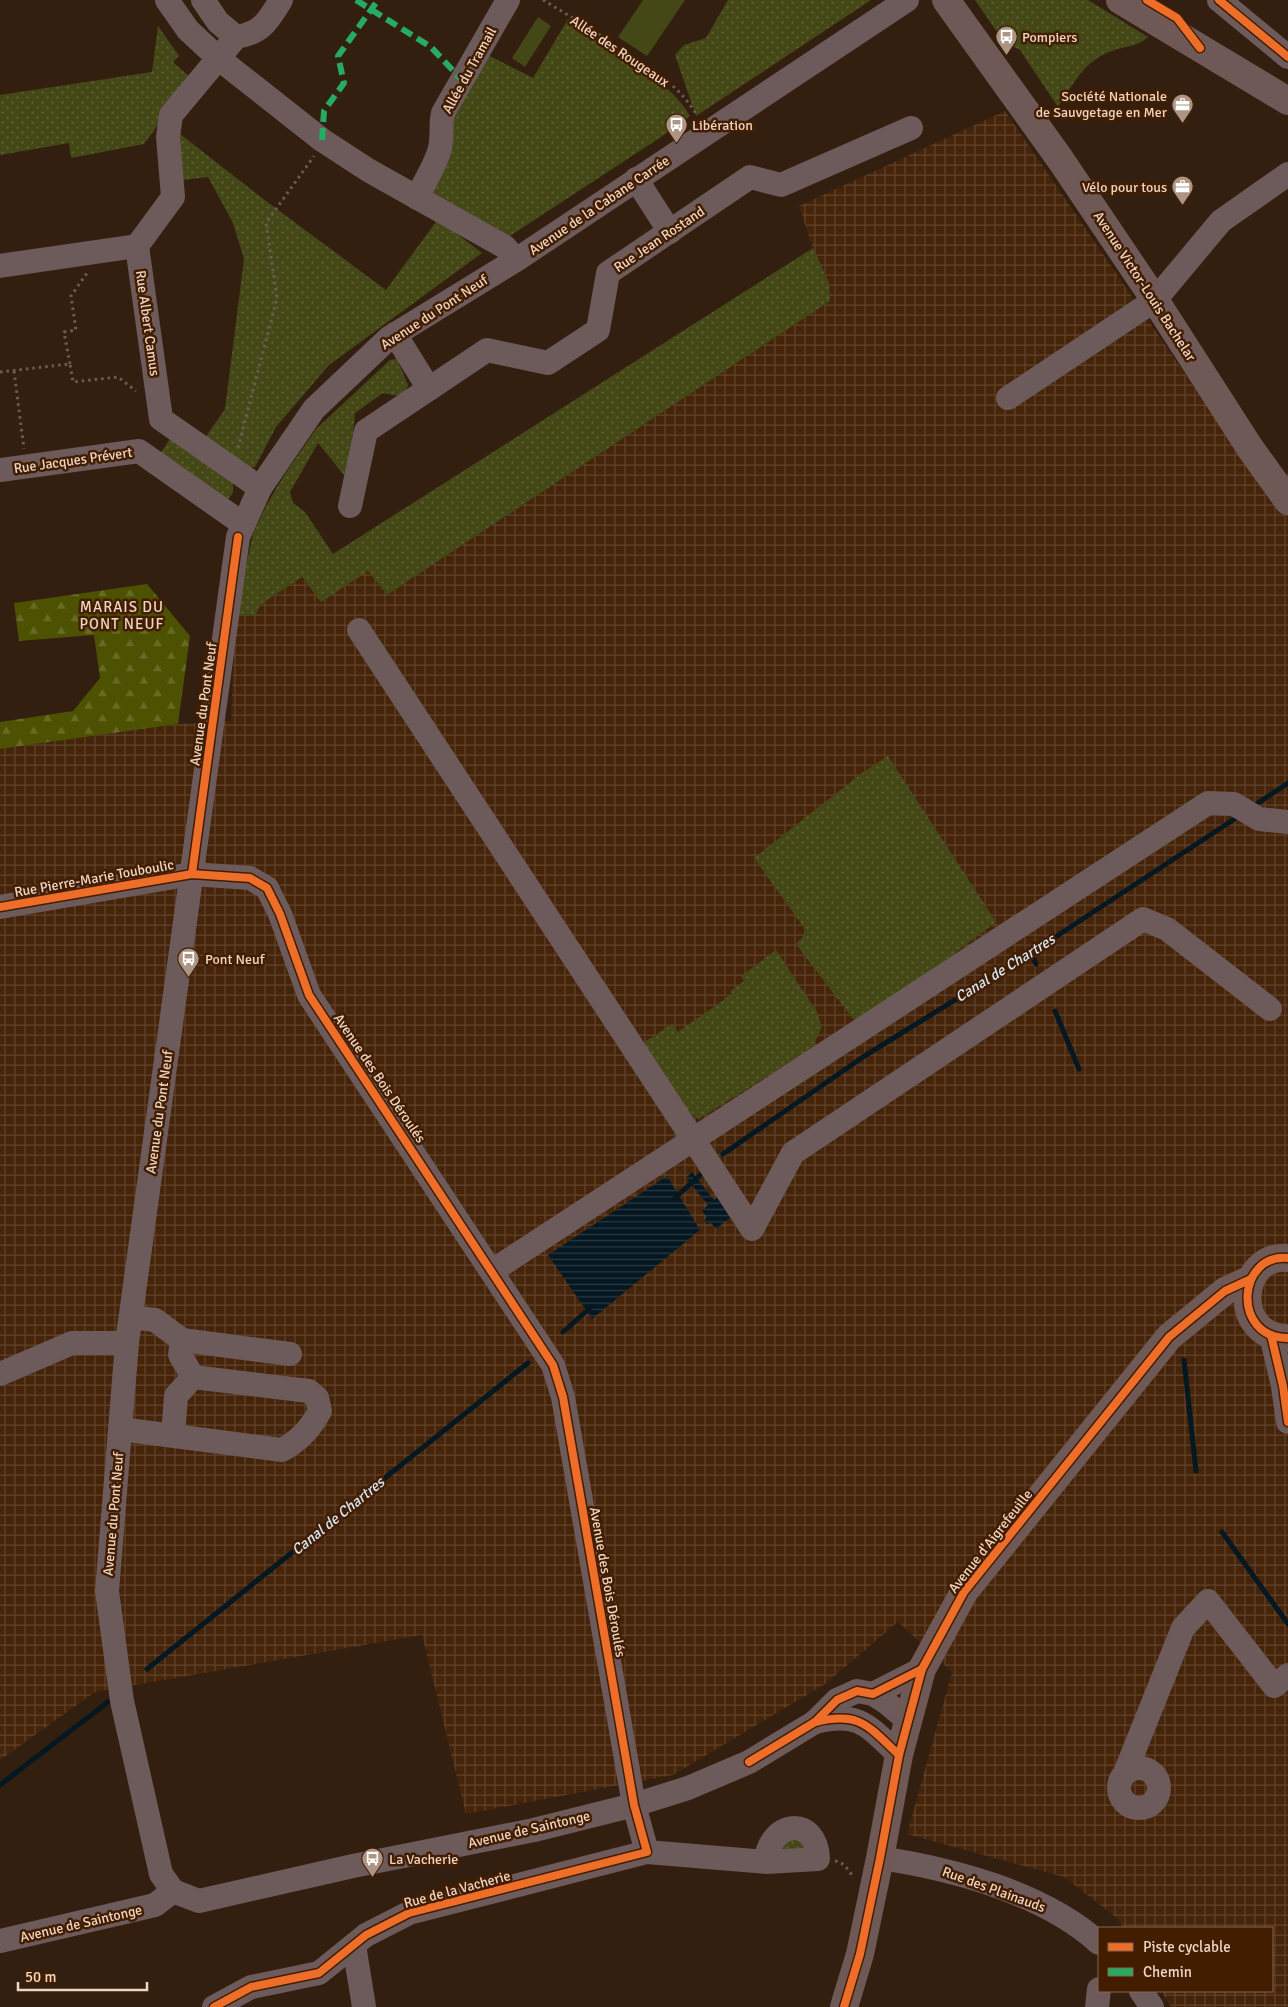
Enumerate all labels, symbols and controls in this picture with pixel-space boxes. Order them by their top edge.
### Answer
street label: Allée des Rougeaux [567,12,673,91]
street label: Allée du Tramail [439,24,500,116]
bus stop icon: Pompiers [994,25,1018,56]
place label: Pompiers [1022,29,1078,46]
place label: Société Nationale de Sauvgetage en Mer [1036,88,1168,121]
office icon: Société Nationale de Sauvgetage en Mer [1171,92,1195,123]
bus stop icon: Libération [664,113,688,144]
place label: Libération [692,117,753,134]
street label: Avenue de la Cabane Carrée [526,152,673,259]
office icon: Vélo pour tous [1171,175,1195,206]
place label: Vélo pour tous [1082,179,1167,196]
street label: Rue Jean Rostand [611,203,708,276]
street label: Avenue Victor-Louis Bachelar [1090,208,1200,365]
street label: Rue Albert Camus [132,269,163,377]
street label: Avenue du Pont Neuf [377,271,492,353]
street label: Rue Jacques Prévert [13,444,134,477]
district label: MARAIS DU PONT NEUF [80,598,164,633]
street label: Avenue du Pont Neuf [186,640,221,767]
street label: Rue Pierre-Marie Touboulic [13,856,176,901]
water label: Canal de Chartres [952,929,1059,1006]
bus stop icon: Pont Neuf [177,947,201,978]
place label: Pont Neuf [205,951,266,968]
street label: Avenue des Bois Déroulés [330,1010,429,1146]
street label: Avenue du Pont Neuf [142,1048,177,1175]
street label: Avenue du Pont Neuf [100,1450,127,1577]
water label: Canal de Chartres [288,1472,389,1559]
street label: Avenue d'Aigrefeuille [945,1486,1036,1596]
street label: Avenue des Bois Déroulés [586,1506,629,1659]
street label: Avenue de Saintonge [466,1807,592,1852]
bus stop icon: La Vacherie [361,1847,385,1878]
place label: La Vacherie [389,1851,458,1868]
street label: Rue des Plainauds [940,1863,1048,1916]
street label: Rue de la Vacherie [402,1867,512,1912]
street label: Avenue de Saintonge [18,1901,144,1946]
legend [1098,1927,1273,1992]
text: Piste cyclable [1143,1938,1231,1956]
scale bar [18,1960,146,1992]
text: Chemin [1143,1963,1192,1981]
text: 50 m [25,1968,56,1986]

